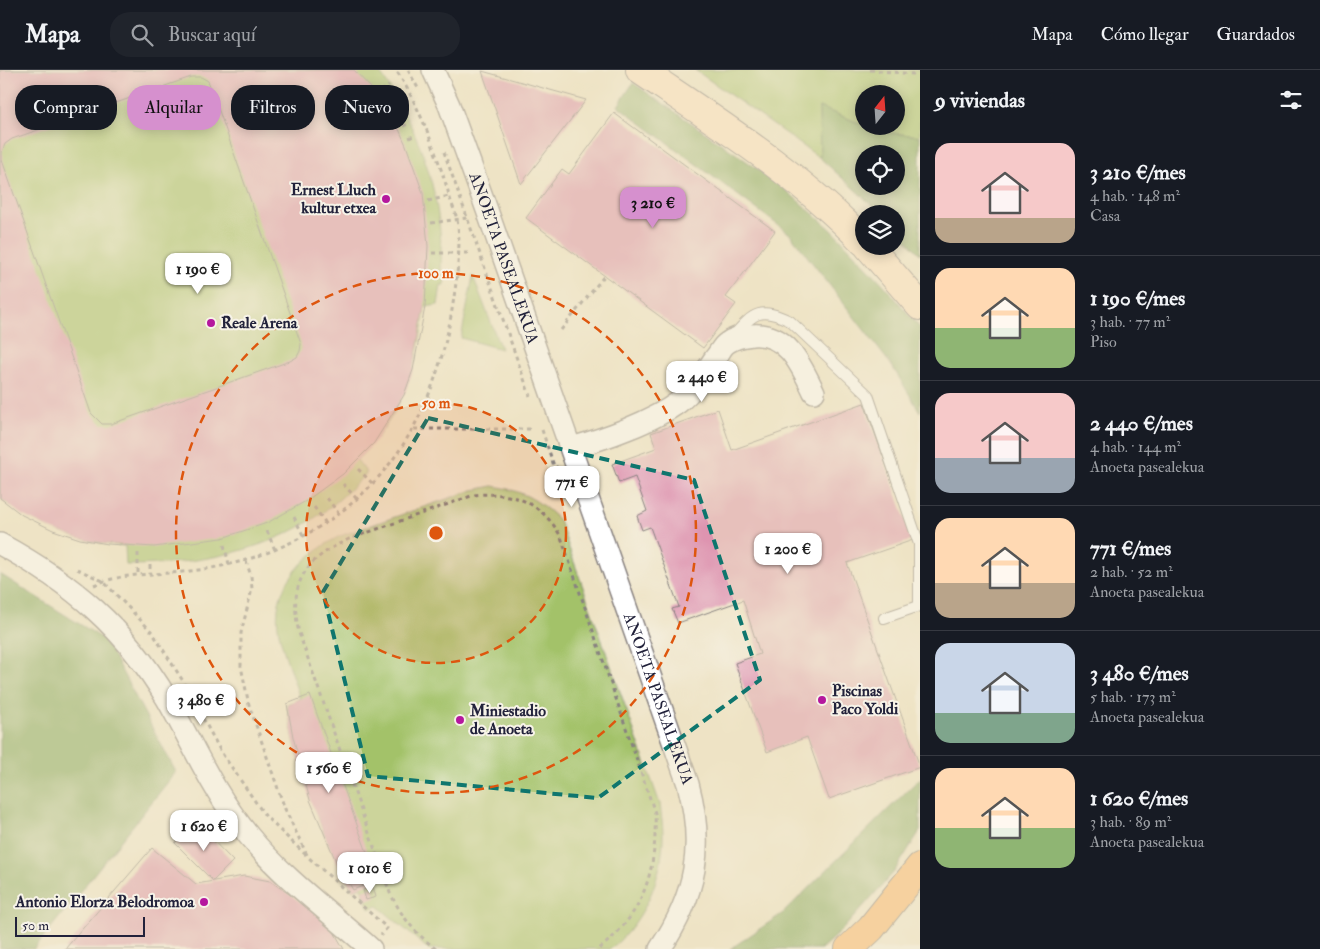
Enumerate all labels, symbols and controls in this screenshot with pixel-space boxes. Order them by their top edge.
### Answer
search box [110,12,460,57]
text: Mapa [25,19,80,50]
icon: search [128,21,156,49]
text: Buscar aquí [168,23,256,47]
text: Mapa [1032,23,1073,46]
text: Cómo llegar [1101,23,1189,46]
text: Guardados [1217,23,1295,46]
chip: Comprar [15,85,117,130]
chip: Alquilar [127,85,221,130]
chip: Filtros [231,85,315,130]
chip: Nuevo [325,85,409,130]
north arrow [855,85,905,135]
map controls [855,85,905,255]
icon: filters [1277,86,1305,114]
text: 9 viviendas [935,87,1025,114]
button: locate [855,145,905,195]
text: 3 210 €/mes [1090,159,1186,186]
icon: home [975,163,1035,223]
street label: ANOETA PASEALEKUA [464,169,543,346]
place label: Ernest Lluch kultur etxea [291,180,377,218]
pin: 3 210 € [607,186,699,229]
text: 4 hab. · 148 m² [1090,186,1180,206]
marker: Ernest Lluch kultur etxea [380,193,392,205]
text: 3 210 € [631,193,675,213]
button: layers [855,205,905,255]
text: Casa [1090,206,1120,226]
pin: 1 190 € [152,252,244,295]
text: 1 190 € [176,259,220,279]
text: 100 m [418,264,454,283]
text: 1 190 €/mes [1090,285,1185,312]
icon: home [975,288,1035,348]
text: 3 hab. · 77 m² [1090,312,1170,332]
place label: Reale Arena [221,313,298,333]
marker: Reale Arena [205,317,217,329]
text: Piso [1090,332,1117,352]
pin: 2 440 € [656,360,748,403]
text: 2 440 € [677,367,727,387]
text: 50 m [422,394,451,413]
text: 2 440 €/mes [1090,410,1193,437]
icon: home [975,413,1035,473]
text: 4 hab. · 144 m² [1090,437,1181,457]
text: Anoeta pasealekua [1090,457,1204,477]
pin: 771 € [537,466,607,508]
text: 771 € [555,472,589,492]
centre of rings [427,524,445,542]
pin: 1 200 € [742,532,834,575]
text: 771 €/mes [1090,535,1171,562]
icon: home [975,538,1035,598]
text: 1 200 € [765,539,811,559]
text: 2 hab. · 52 m² [1090,562,1173,582]
text: Anoeta pasealekua [1090,582,1204,602]
street label: ANOETA PASEALEKUA [619,609,697,787]
text: 3 480 €/mes [1090,660,1189,687]
icon: home [975,663,1035,723]
place label: Piscinas Paco Yoldi [832,681,899,719]
pin: 3 480 € [155,684,247,726]
text: 5 hab. · 173 m² [1090,687,1176,707]
text: 3 480 € [178,690,224,710]
marker: Piscinas Paco Yoldi [816,694,828,706]
place label: Miniestadio de Anoeta [469,701,546,739]
text: Anoeta pasealekua [1090,707,1204,727]
marker: Miniestadio de Anoeta [454,714,466,726]
pin: 1 560 € [283,752,375,794]
text: 1 560 € [306,758,352,778]
text: 1 620 €/mes [1090,785,1188,812]
icon: home [975,788,1035,848]
pin: 1 620 € [158,810,250,852]
text: 3 hab. · 89 m² [1090,812,1171,832]
text: 1 620 € [181,816,227,836]
text: Anoeta pasealekua [1090,832,1204,852]
pin: 1 010 € [324,852,416,894]
text: 1 010 € [348,858,392,878]
place label: Antonio Elorza Belodromoa [14,892,194,912]
marker: Antonio Elorza Belodromoa [198,896,210,908]
scale bar [15,914,145,937]
text: 50 m [22,917,49,934]

